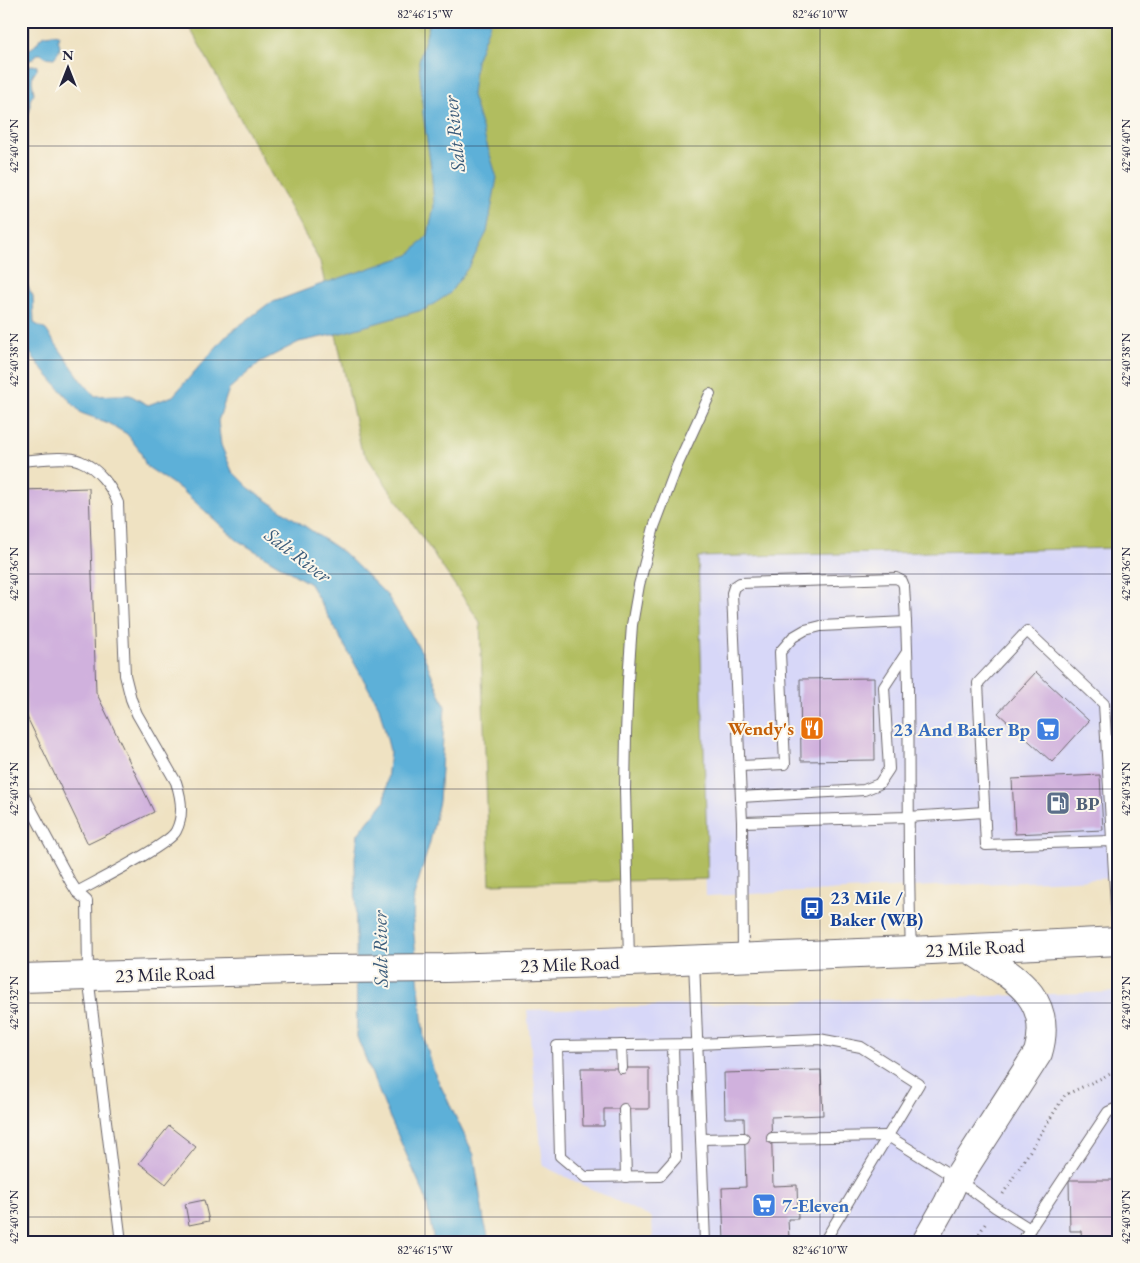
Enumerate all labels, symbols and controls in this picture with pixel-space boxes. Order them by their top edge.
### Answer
text: 82°46'15"W [397,6,454,22]
text: 82°46'10"W [792,6,849,22]
north arrow [42,42,92,92]
text: N [62,46,74,64]
water label: Salt River [437,93,471,174]
text: 42°40'40"N [6,119,22,173]
text: 42°40'40"N [1118,119,1134,173]
text: 42°40'38"N [6,333,22,387]
text: 42°40'38"N [1118,333,1134,387]
water label: Salt River [259,521,338,589]
text: 42°40'36"N [6,547,22,601]
text: 42°40'36"N [1118,547,1134,601]
restaurant icon: Wendy's [799,715,825,741]
place label: Wendy's [727,716,794,741]
supermarket icon: 23 And Baker Bp [1035,716,1061,742]
place label: 23 And Baker Bp [893,717,1031,742]
text: 42°40'34"N [6,762,22,816]
text: 42°40'34"N [1118,762,1134,816]
fuel station icon: BP [1045,790,1071,816]
place label: BP [1076,791,1100,816]
place label: 23 Mile / Baker (WB) [830,885,924,932]
bus stop icon: 23 Mile / Baker (WB) [799,895,825,921]
water label: Salt River [366,909,394,988]
street label: 23 Mile Road [925,933,1026,963]
street label: 23 Mile Road [520,950,620,978]
street label: 23 Mile Road [115,960,215,988]
text: 42°40'32"N [6,976,22,1030]
text: 42°40'32"N [1118,976,1134,1030]
text: 42°40'30"N [6,1190,22,1244]
text: 42°40'30"N [1118,1190,1134,1244]
supermarket icon: 7-Eleven [751,1192,777,1218]
place label: 7-Eleven [782,1193,850,1218]
text: 82°46'15"W [397,1242,454,1258]
text: 82°46'10"W [792,1242,849,1258]

